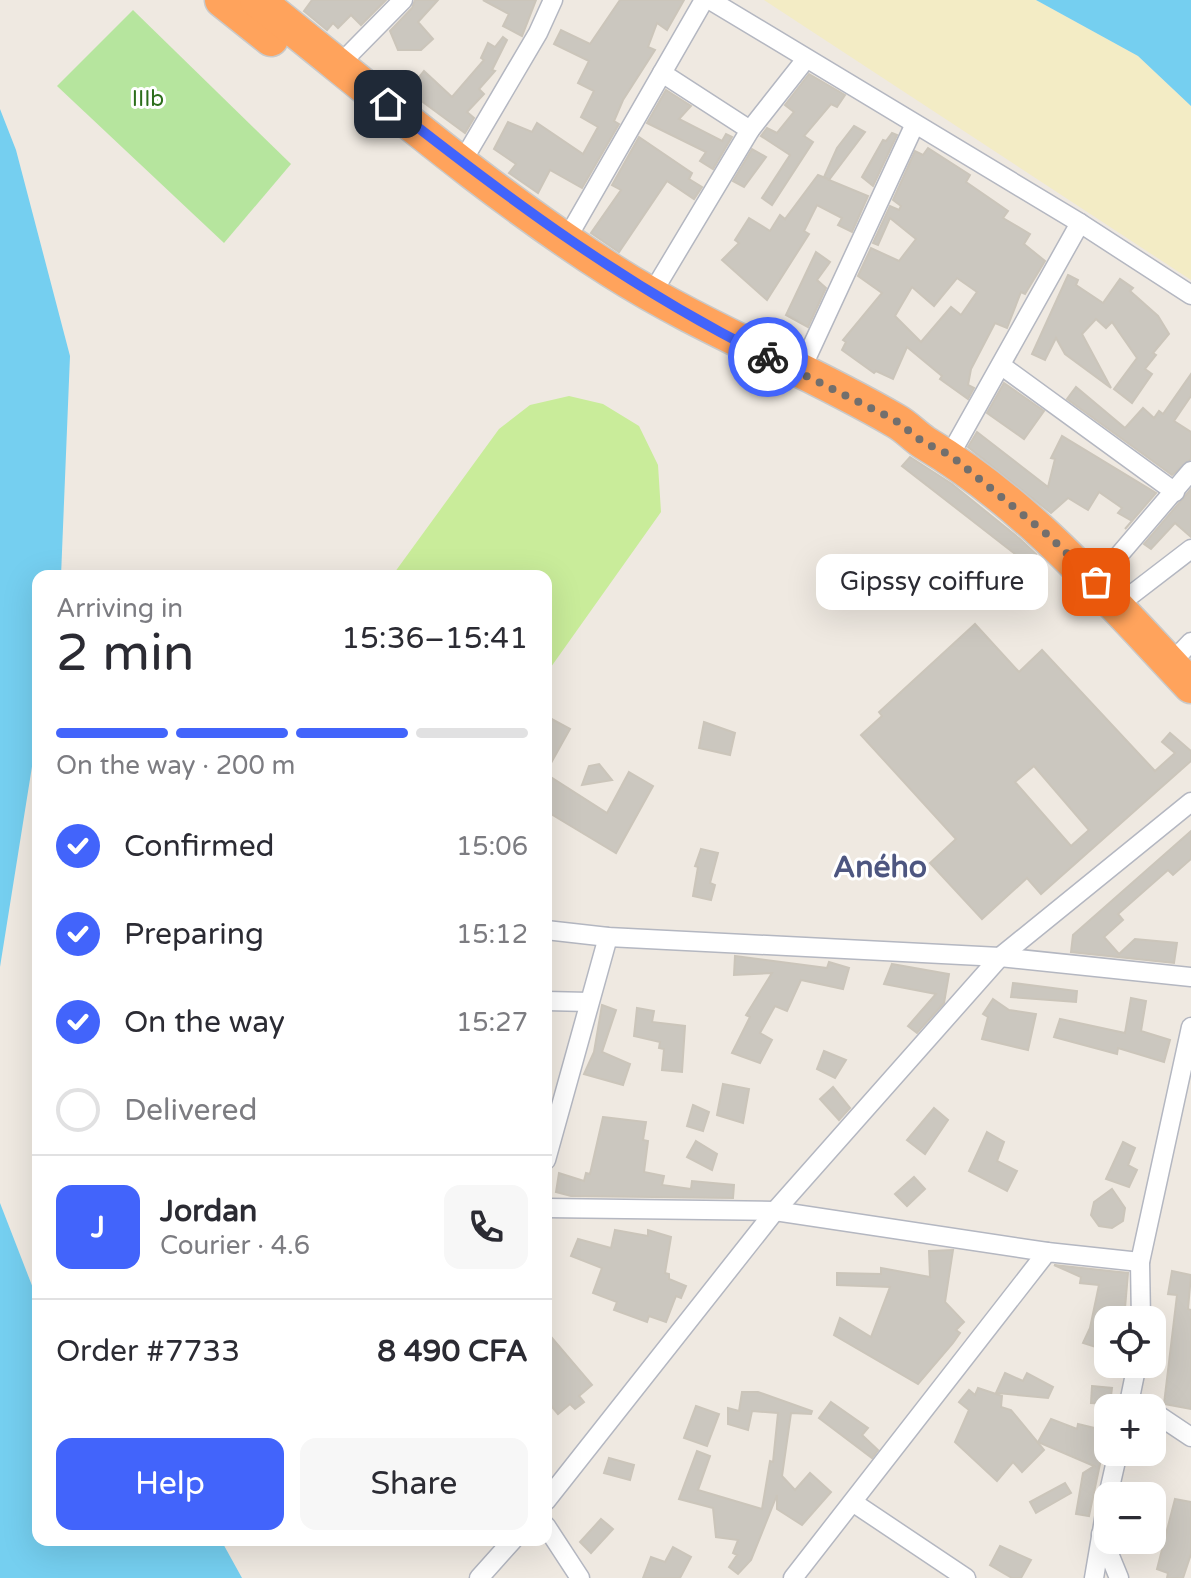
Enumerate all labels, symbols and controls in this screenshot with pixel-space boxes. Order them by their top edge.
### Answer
pin [354,70,422,138]
icon: home [366,82,410,126]
park label: IIIb [132,86,164,112]
courier [728,317,808,397]
icon: bike [746,335,790,379]
pin [1062,548,1130,616]
callout: Gipssy coiffure [816,554,1048,610]
icon: bag [1074,560,1118,604]
text: Gipssy coiffure [840,566,1024,597]
text: Arriving in [56,593,183,624]
text: 15:36–15:41 [341,620,528,657]
text: 2 min [56,622,195,685]
text: On the way · 200 m [56,750,295,781]
icon: check [56,824,100,868]
text: Confirmed [124,828,275,865]
text: 15:06 [456,831,528,862]
district label: Aného [833,849,927,886]
icon: check [56,912,100,956]
text: Preparing [124,916,264,953]
text: 15:12 [456,919,528,950]
icon: check [56,1000,100,1044]
text: On the way [124,1004,285,1041]
text: 15:27 [456,1007,528,1038]
text: Delivered [124,1092,258,1129]
button: phone [444,1185,528,1269]
text: Jordan [160,1193,257,1230]
text: J [91,1209,105,1246]
text: Courier · 4.6 [160,1230,310,1261]
map controls [1094,1306,1166,1554]
button: locate [1094,1306,1166,1378]
text: Order #7733 [56,1333,240,1370]
text: 8 490 CFA [377,1333,528,1370]
button: + [1094,1394,1166,1466]
button: Help [56,1438,284,1530]
button: Share [300,1438,528,1530]
button: − [1094,1482,1166,1554]

